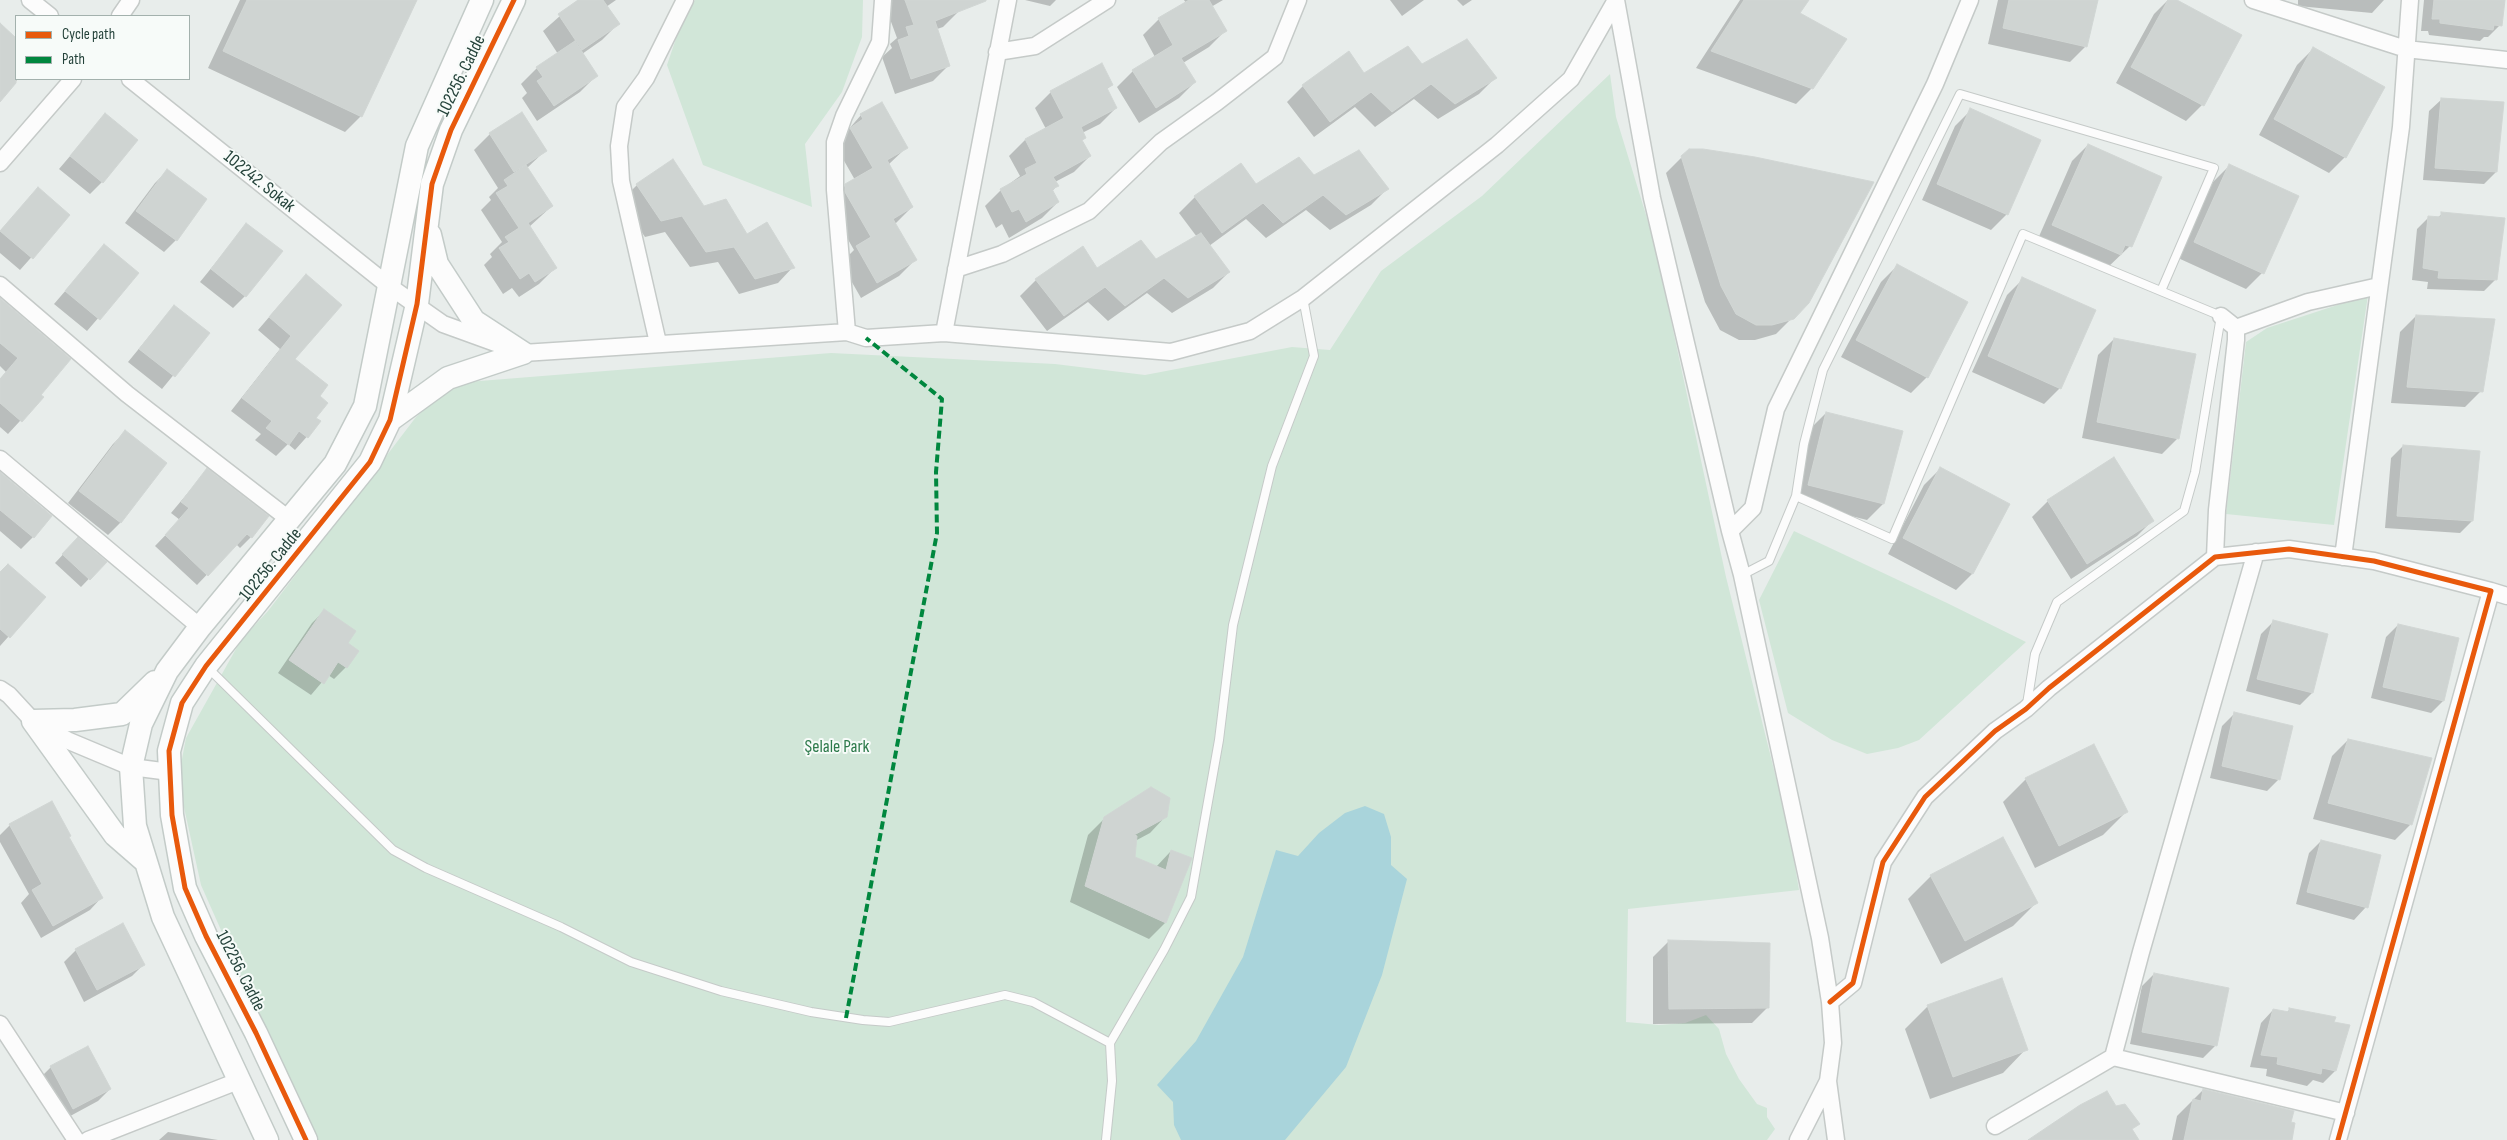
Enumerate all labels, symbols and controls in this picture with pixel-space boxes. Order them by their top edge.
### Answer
legend [15,15,190,80]
text: Cycle path [62,25,115,44]
street label: 102256. Cadde [433,32,491,120]
text: Path [62,50,85,69]
street label: 102242. Sokak [219,146,299,218]
street label: 102256. Cadde [235,524,307,606]
park label: Şelale Park [805,736,869,758]
street label: 102256. Cadde [210,927,270,1015]

